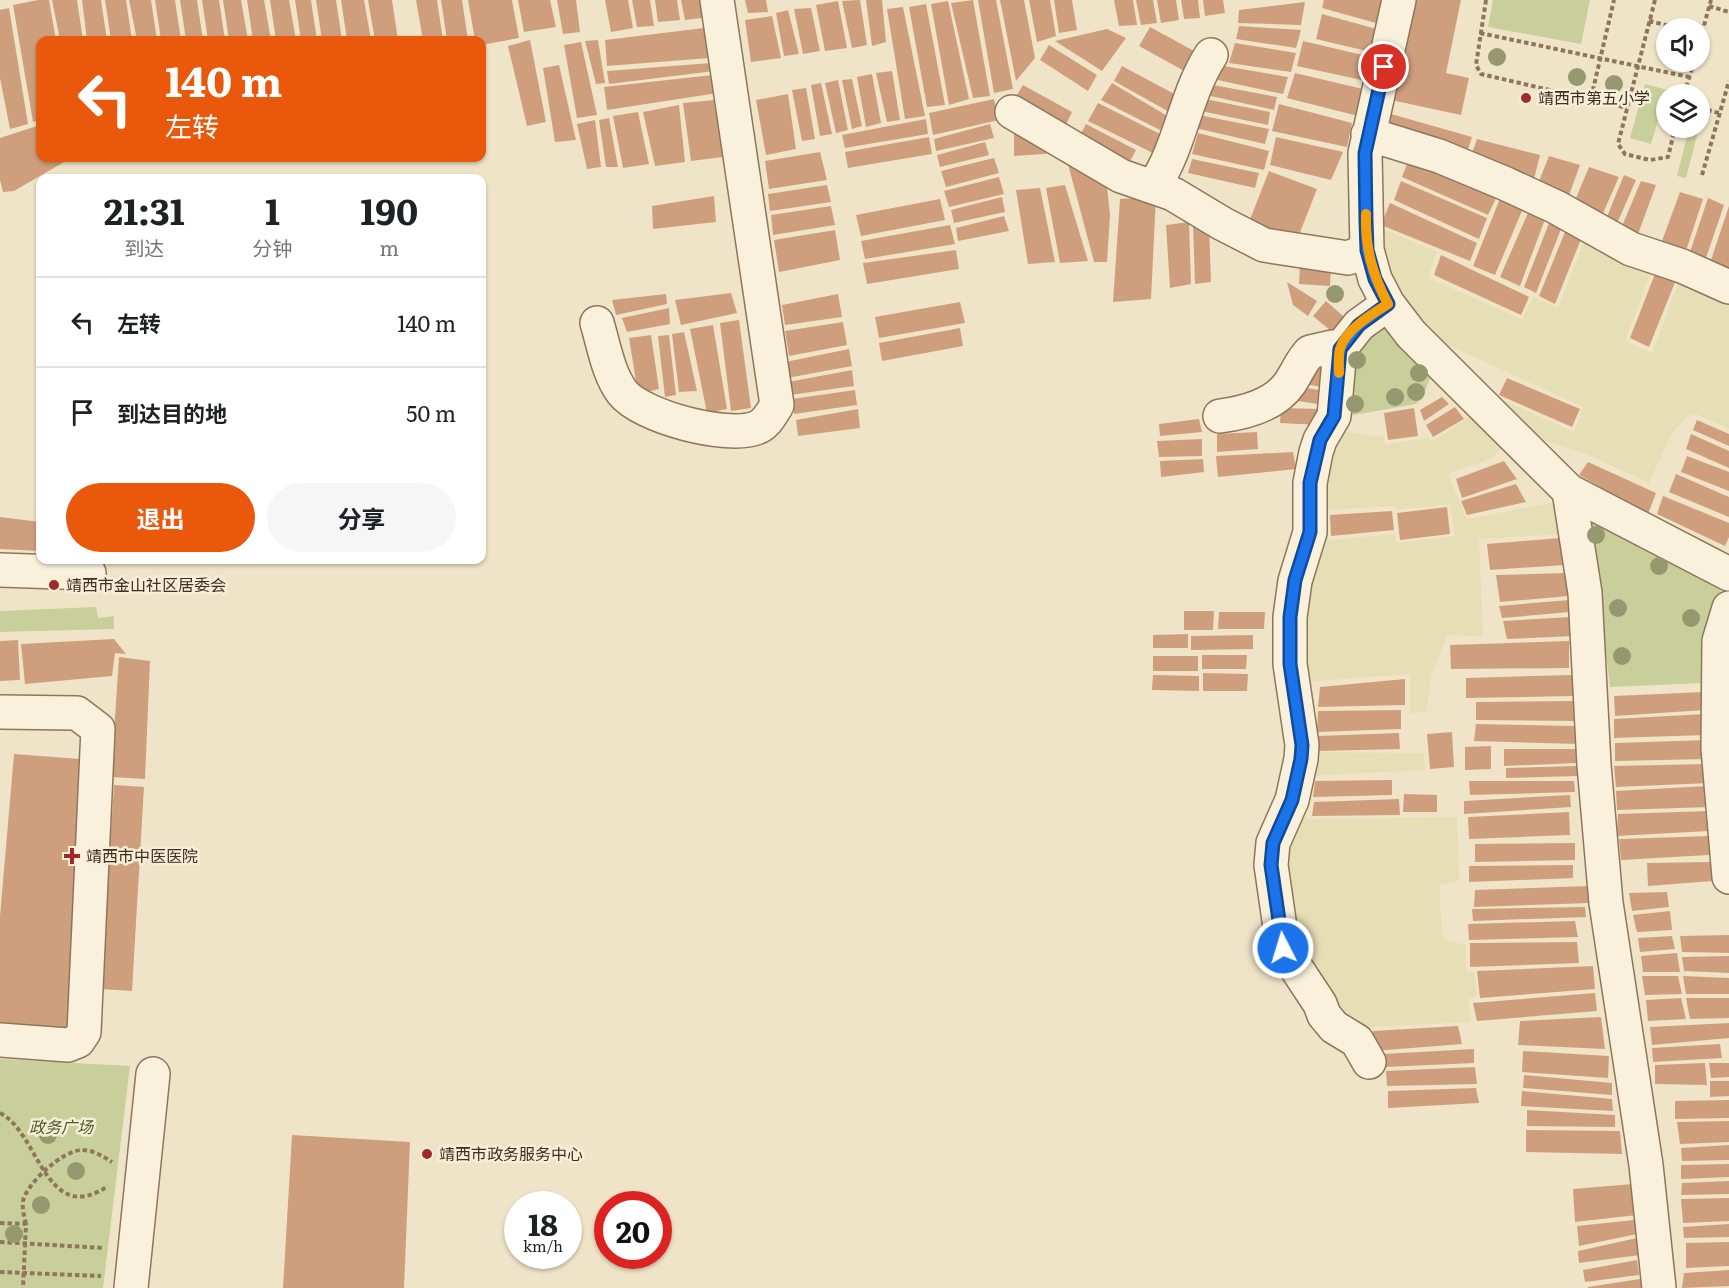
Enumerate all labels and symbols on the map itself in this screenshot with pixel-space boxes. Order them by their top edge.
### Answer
pin [1358,41,1409,92]
place label: 靖西市第五小学 [1538,85,1650,109]
marker: 靖西市第五小学 [1519,91,1533,105]
place label: 靖西市金山社区居委会 [66,572,226,596]
marker: 靖西市金山社区居委会 [47,578,61,592]
place label: 靖西市中医医院 [86,843,198,867]
marker: 靖西市中医医院 [63,847,81,865]
position arrow [1251,916,1315,980]
park label: 政务广场 [29,1114,95,1138]
place label: 靖西市政务服务中心 [439,1141,583,1165]
marker: 靖西市政务服务中心 [420,1147,434,1161]
speed limit sign: 20 [594,1191,672,1269]

